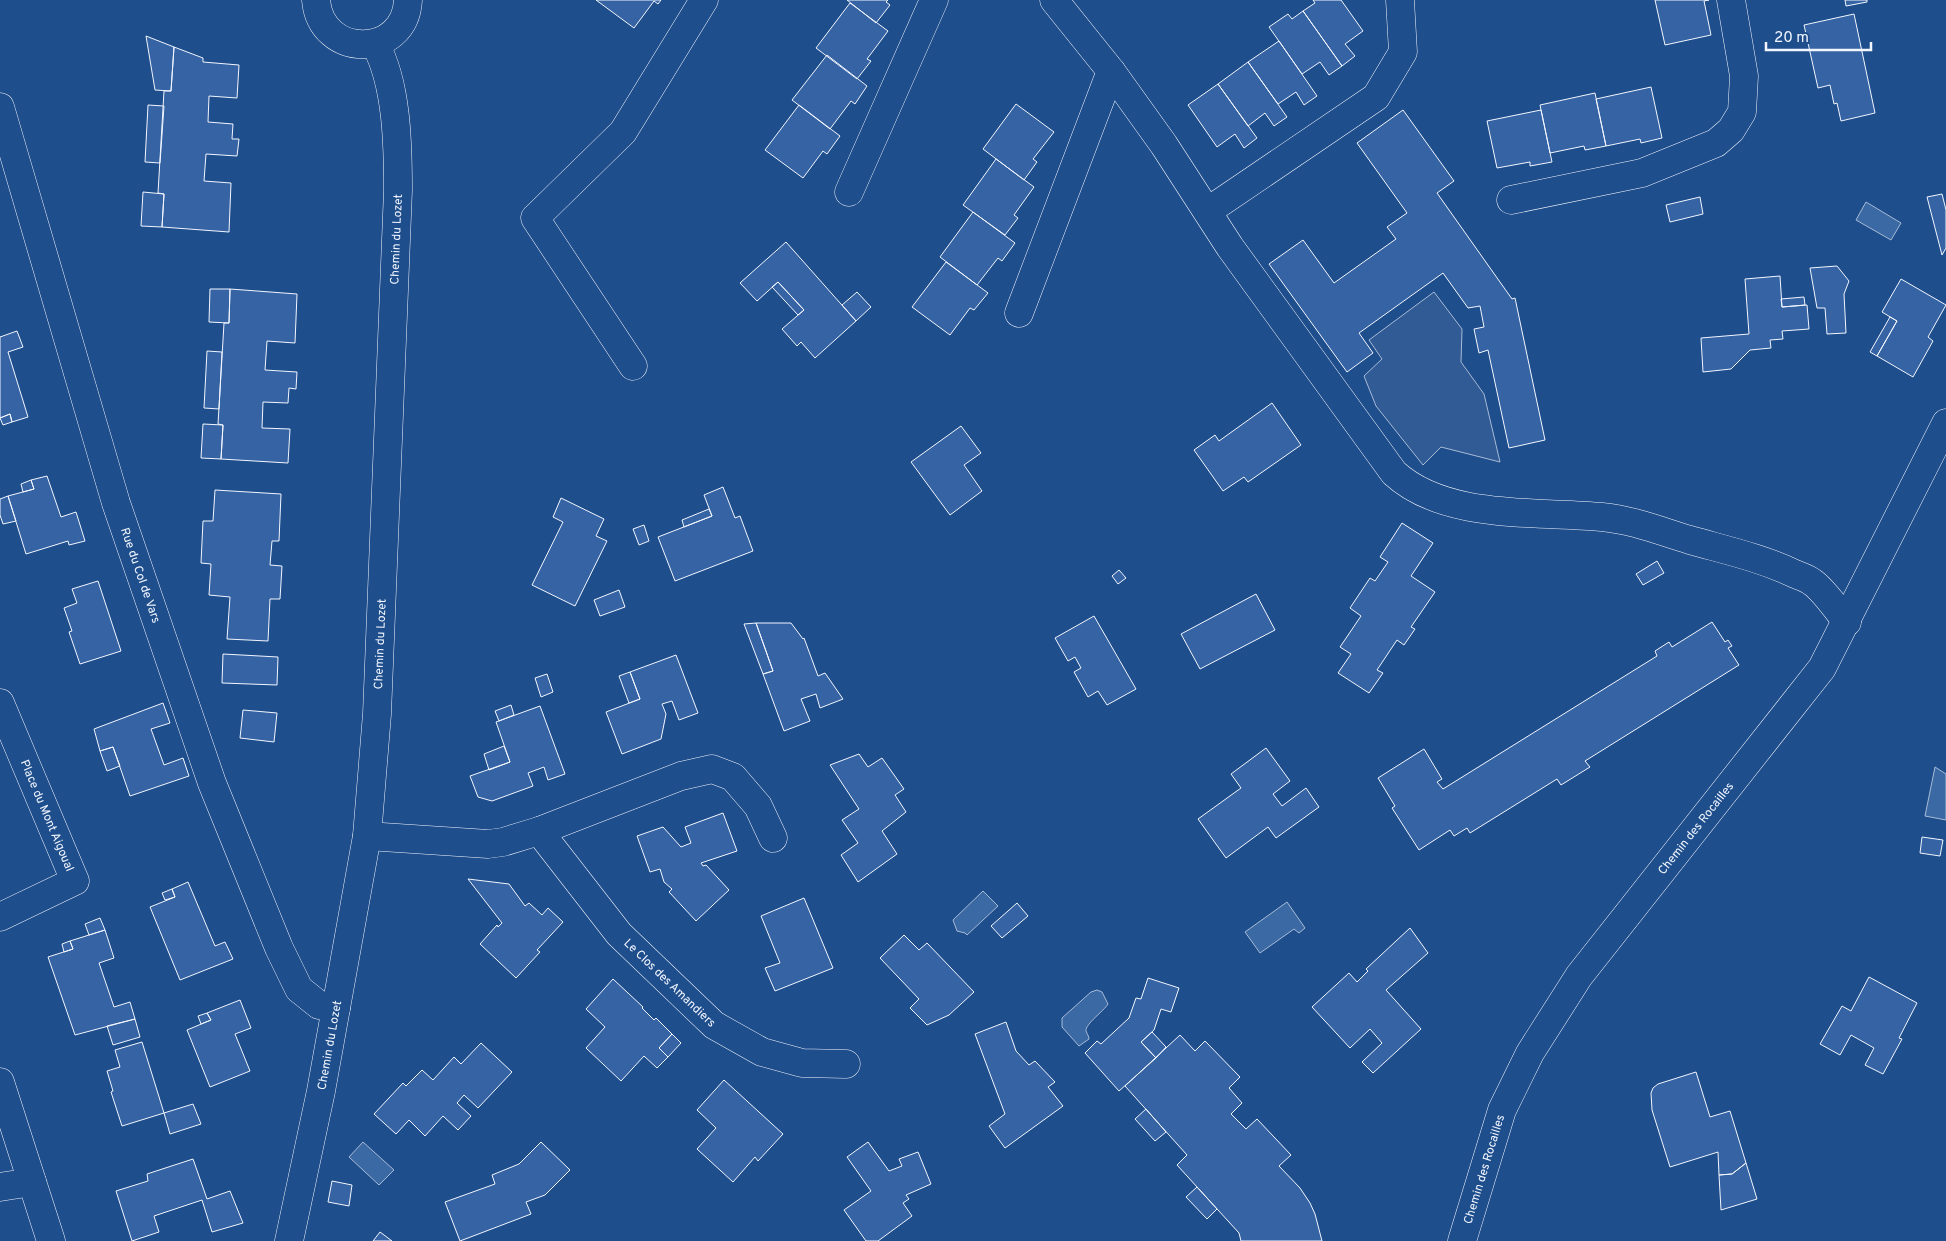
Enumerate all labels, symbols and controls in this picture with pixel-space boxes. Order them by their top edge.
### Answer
scale bar [1766,20,1871,52]
text: 20 m [1774,29,1809,48]
street label: Chemin du Lozet [387,194,407,285]
street label: Rue du Col de Vars [116,526,164,625]
street label: Chemin du Lozet [371,598,391,690]
street label: Place du Mont Aigoual [16,758,77,874]
street label: Chemin des Rocailles [1655,779,1738,878]
street label: Le Clos des Amandiers [620,936,719,1031]
street label: Chemin du Lozet [314,999,346,1091]
street label: Chemin des Rocailles [1461,1113,1509,1226]

